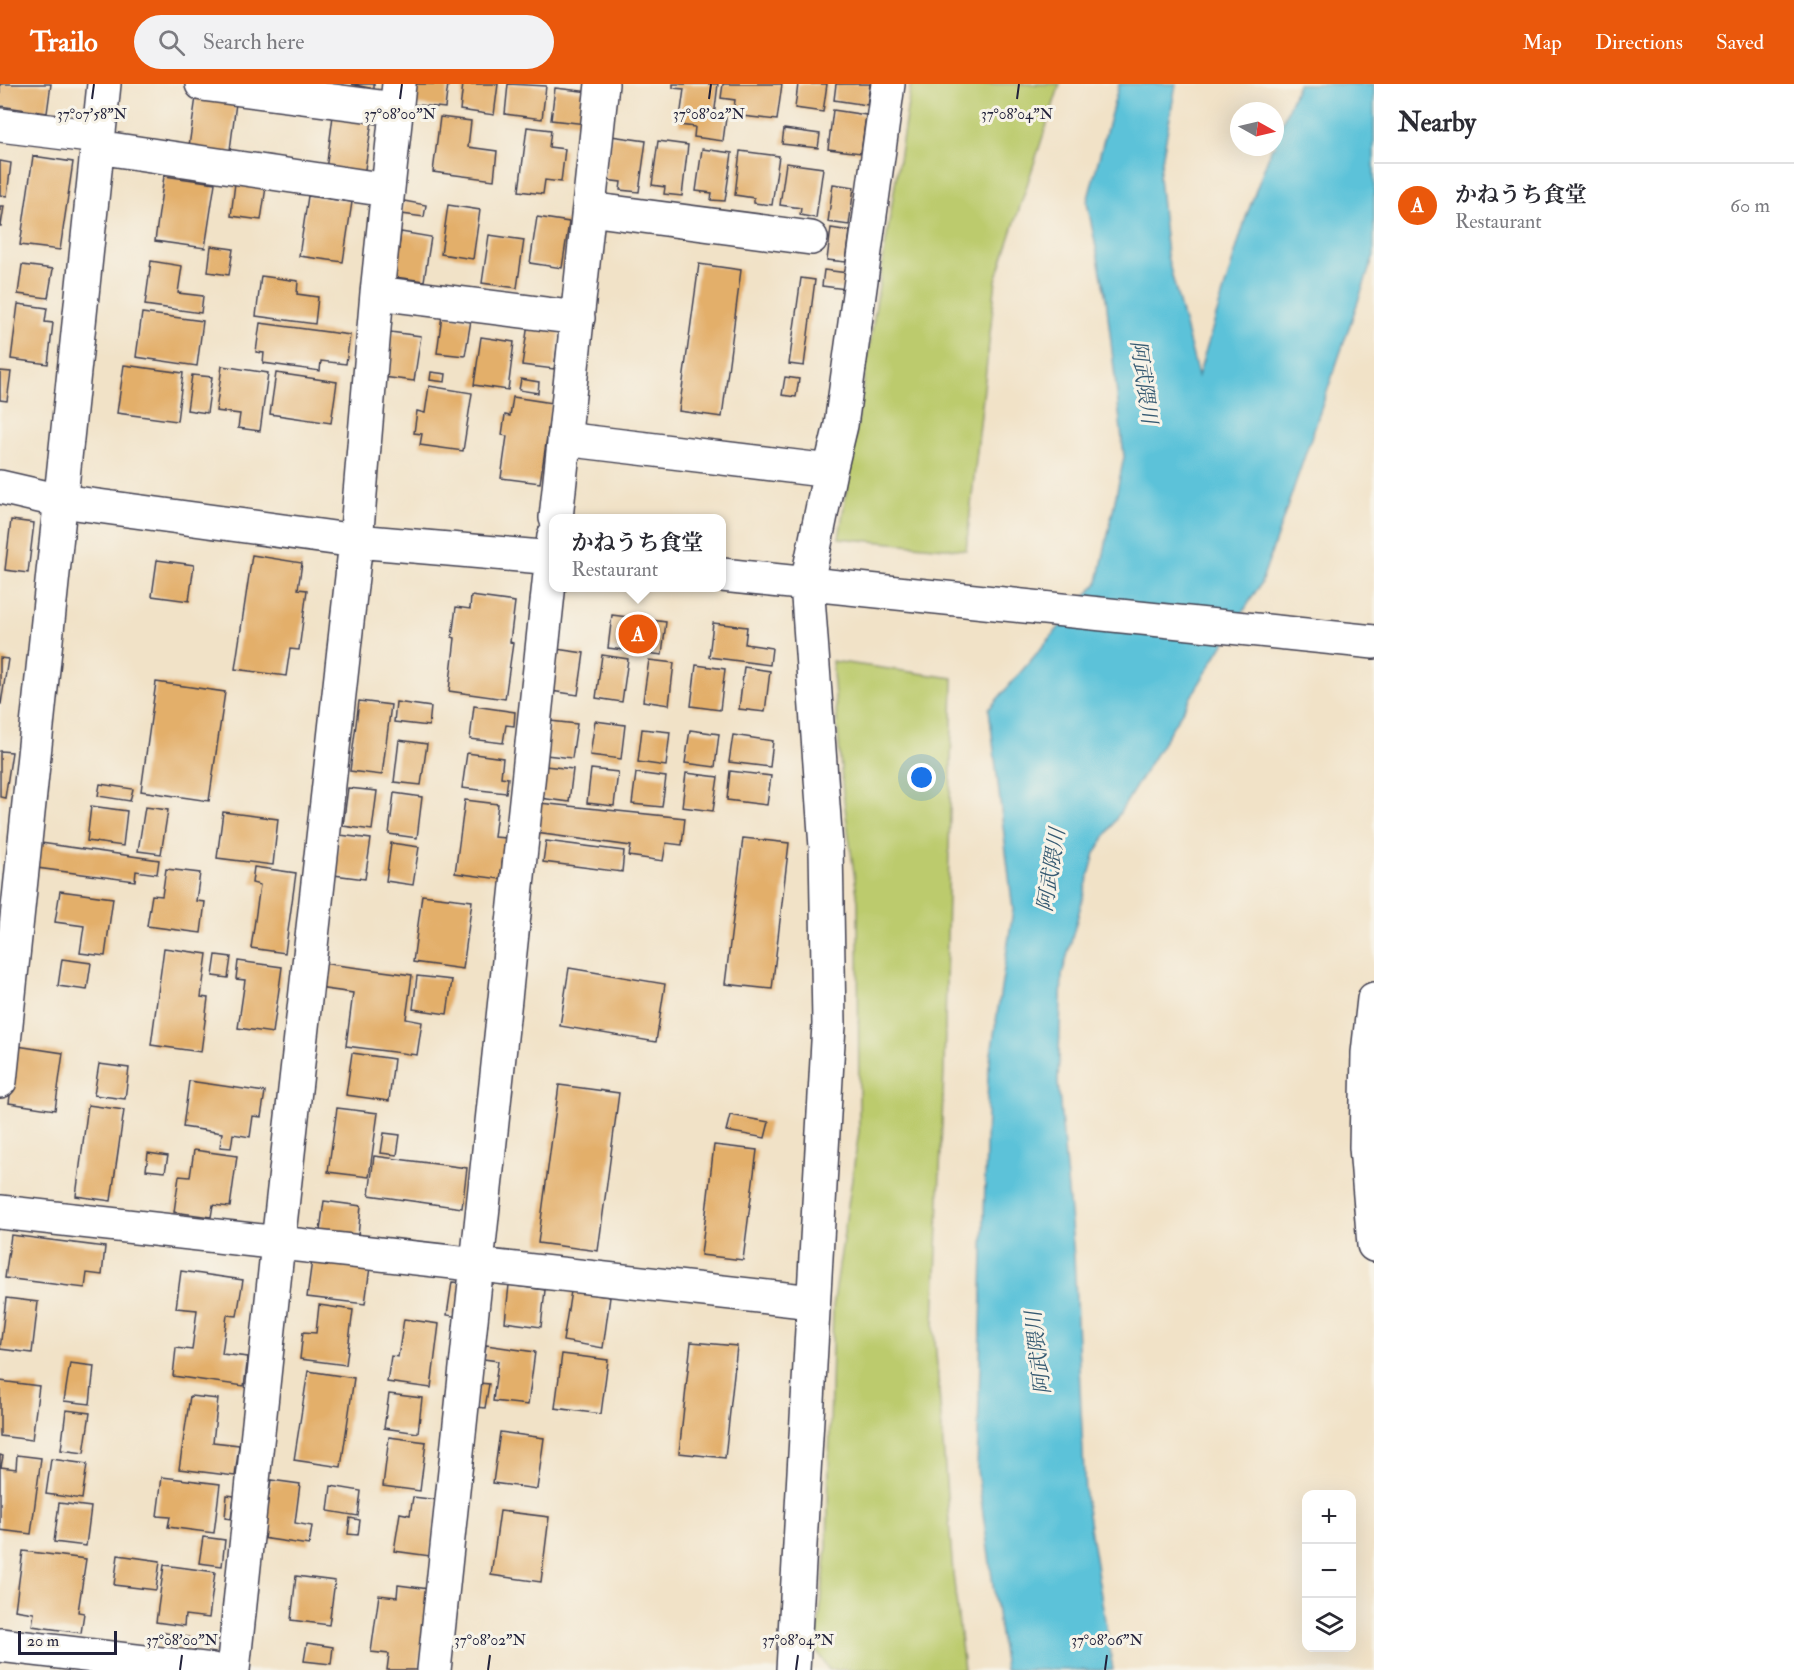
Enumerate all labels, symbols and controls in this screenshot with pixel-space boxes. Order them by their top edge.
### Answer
search box [134,15,554,69]
text: Trailo [30,25,98,60]
icon: search [155,26,188,59]
text: Search here [203,28,304,56]
text: Map [1522,29,1562,56]
text: Directions [1595,29,1683,56]
text: Saved [1716,29,1764,56]
north arrow [1230,102,1284,156]
text: 37°07'58"N [57,105,128,124]
text: 37°08'00"N [364,105,437,124]
text: 37°08'02"N [673,105,745,124]
text: 37°08'04"N [981,105,1054,124]
text: Nearby [1398,107,1476,139]
text: かねうち食堂 [1455,181,1587,209]
text: A [1411,193,1424,218]
text: 60 m [1730,193,1770,218]
text: Restaurant [1455,209,1542,234]
water label: 阿武隈川 [1124,339,1163,428]
popup [549,514,726,592]
text: かねうち食堂 [571,529,704,557]
text: Restaurant [571,557,658,582]
pin: A [618,612,658,656]
your location [907,763,936,792]
water label: 阿武隈川 [1032,825,1072,914]
water label: 阿武隈川 [1020,1308,1057,1396]
map controls [1302,1490,1356,1652]
button: + [1302,1490,1356,1544]
button: − [1302,1544,1356,1598]
button: layers [1302,1598,1356,1652]
scale bar [18,1628,117,1656]
text: 20 m [27,1631,59,1651]
text: 37°08'00"N [146,1631,219,1650]
text: 37°08'02"N [454,1631,526,1650]
text: 37°08'04"N [762,1631,835,1650]
text: 37°08'06"N [1071,1631,1143,1650]

